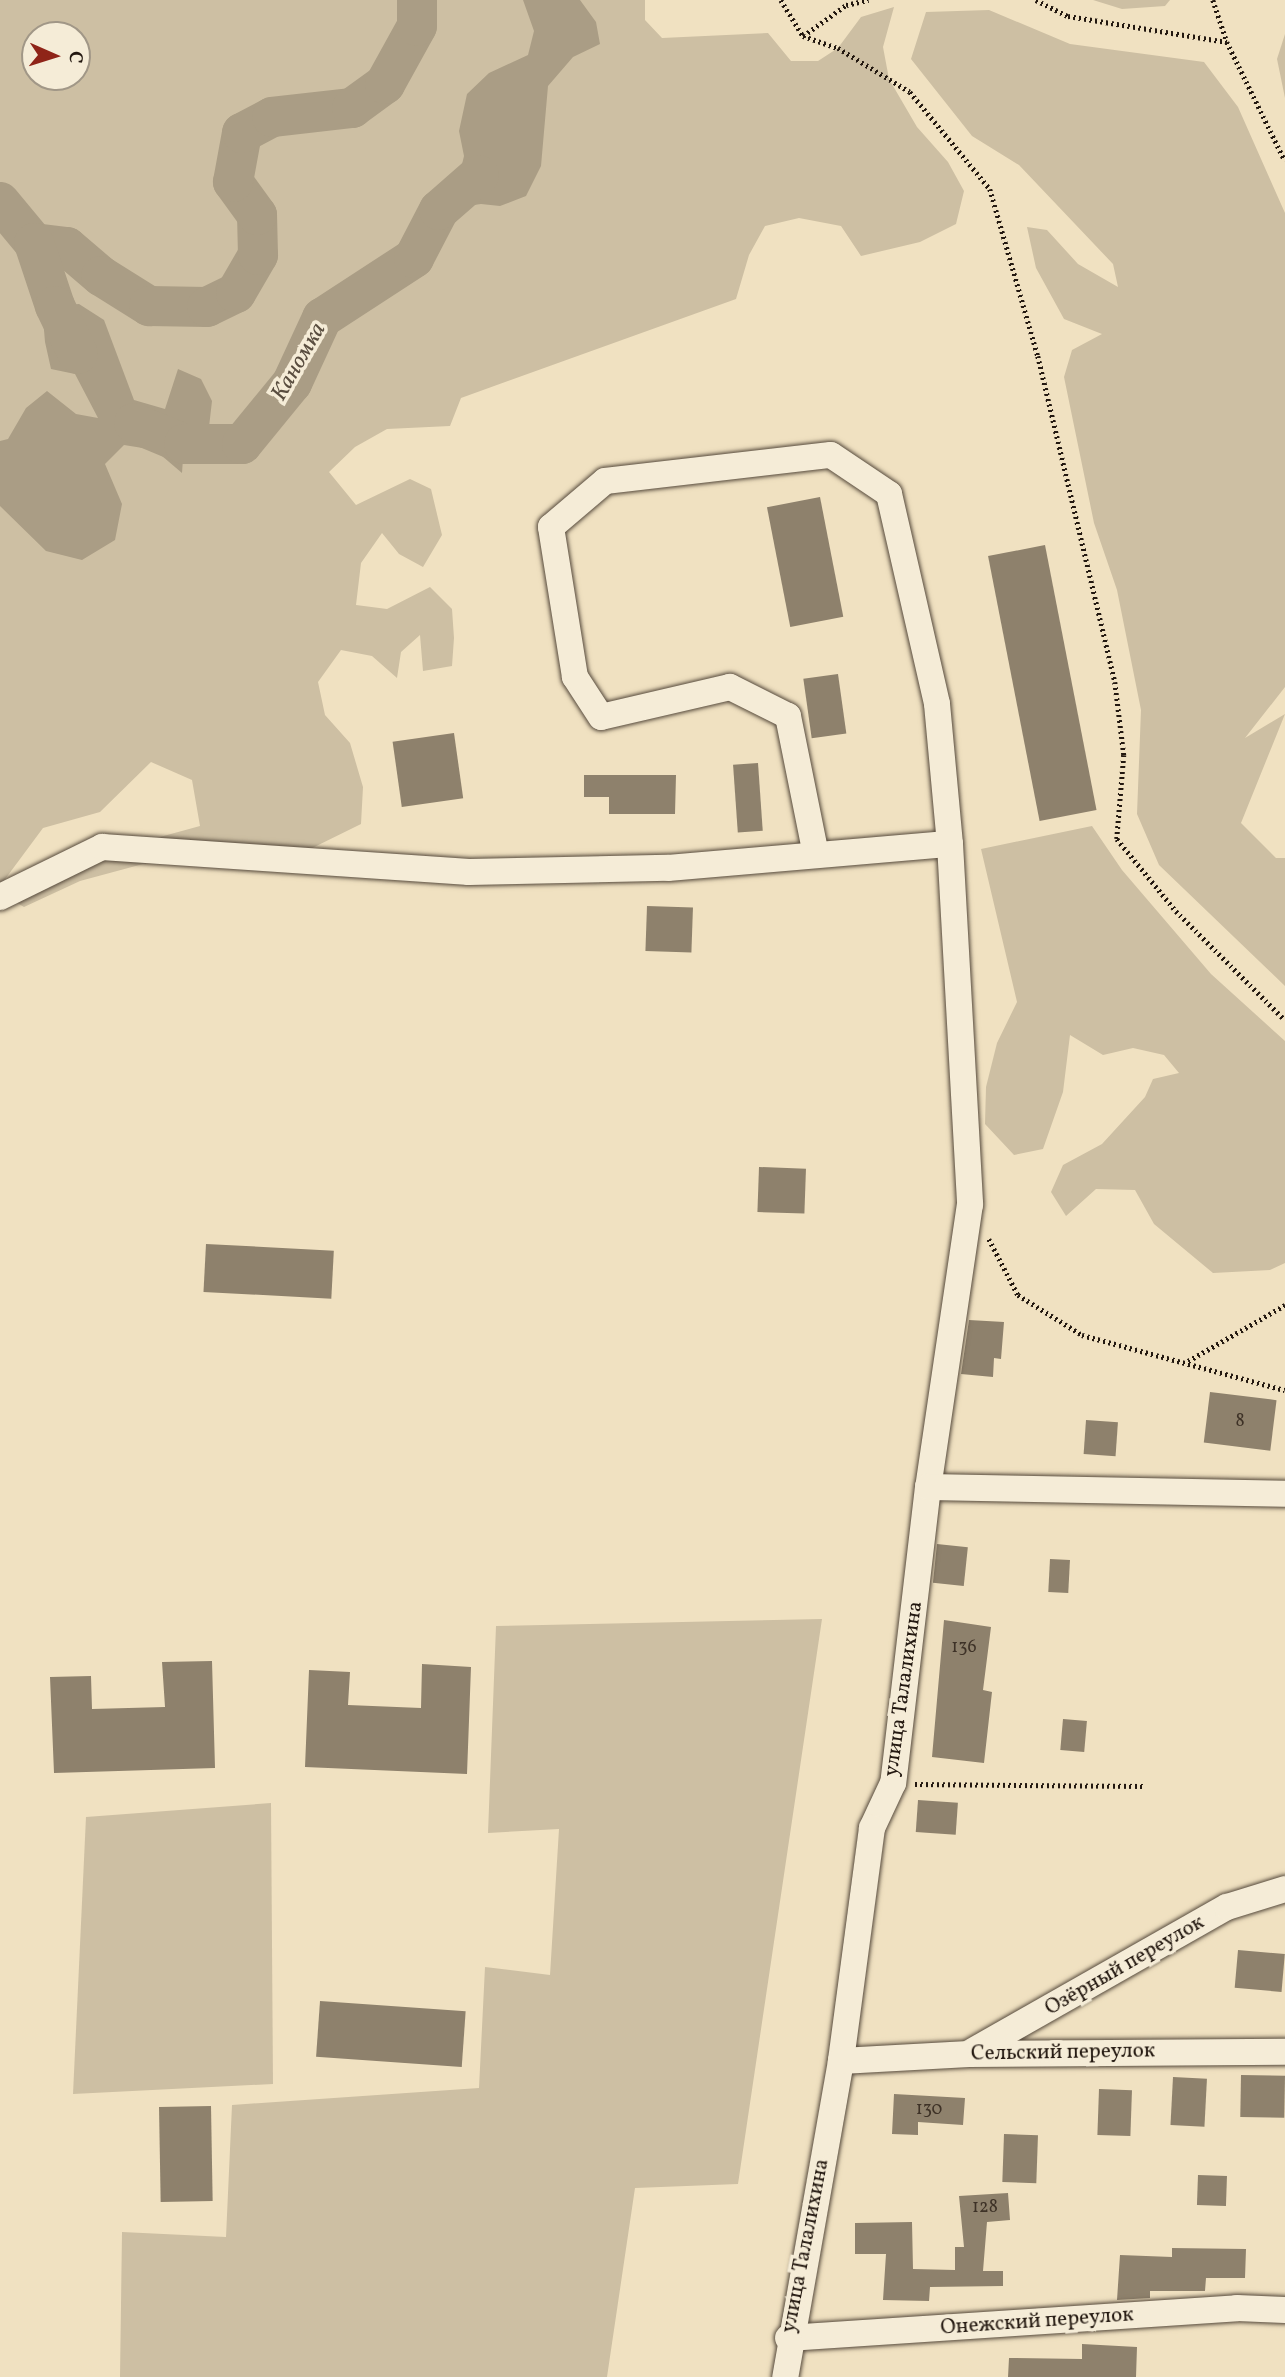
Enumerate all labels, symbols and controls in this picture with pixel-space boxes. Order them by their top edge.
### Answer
north arrow [21,21,91,91]
text: С [62,50,88,64]
water label: Каномка [266,318,332,406]
house number: 8 [1235,1411,1245,1433]
street label: улица Талалихина [879,1599,929,1779]
house number: 136 [951,1637,977,1659]
street label: Озёрный переулок [1041,1910,1209,2022]
street label: Сельский переулок [971,2039,1155,2067]
house number: 130 [916,2099,942,2121]
street label: улица Талалихина [777,2157,835,2335]
house number: 128 [972,2197,998,2219]
street label: Онежский переулок [940,2303,1134,2341]

